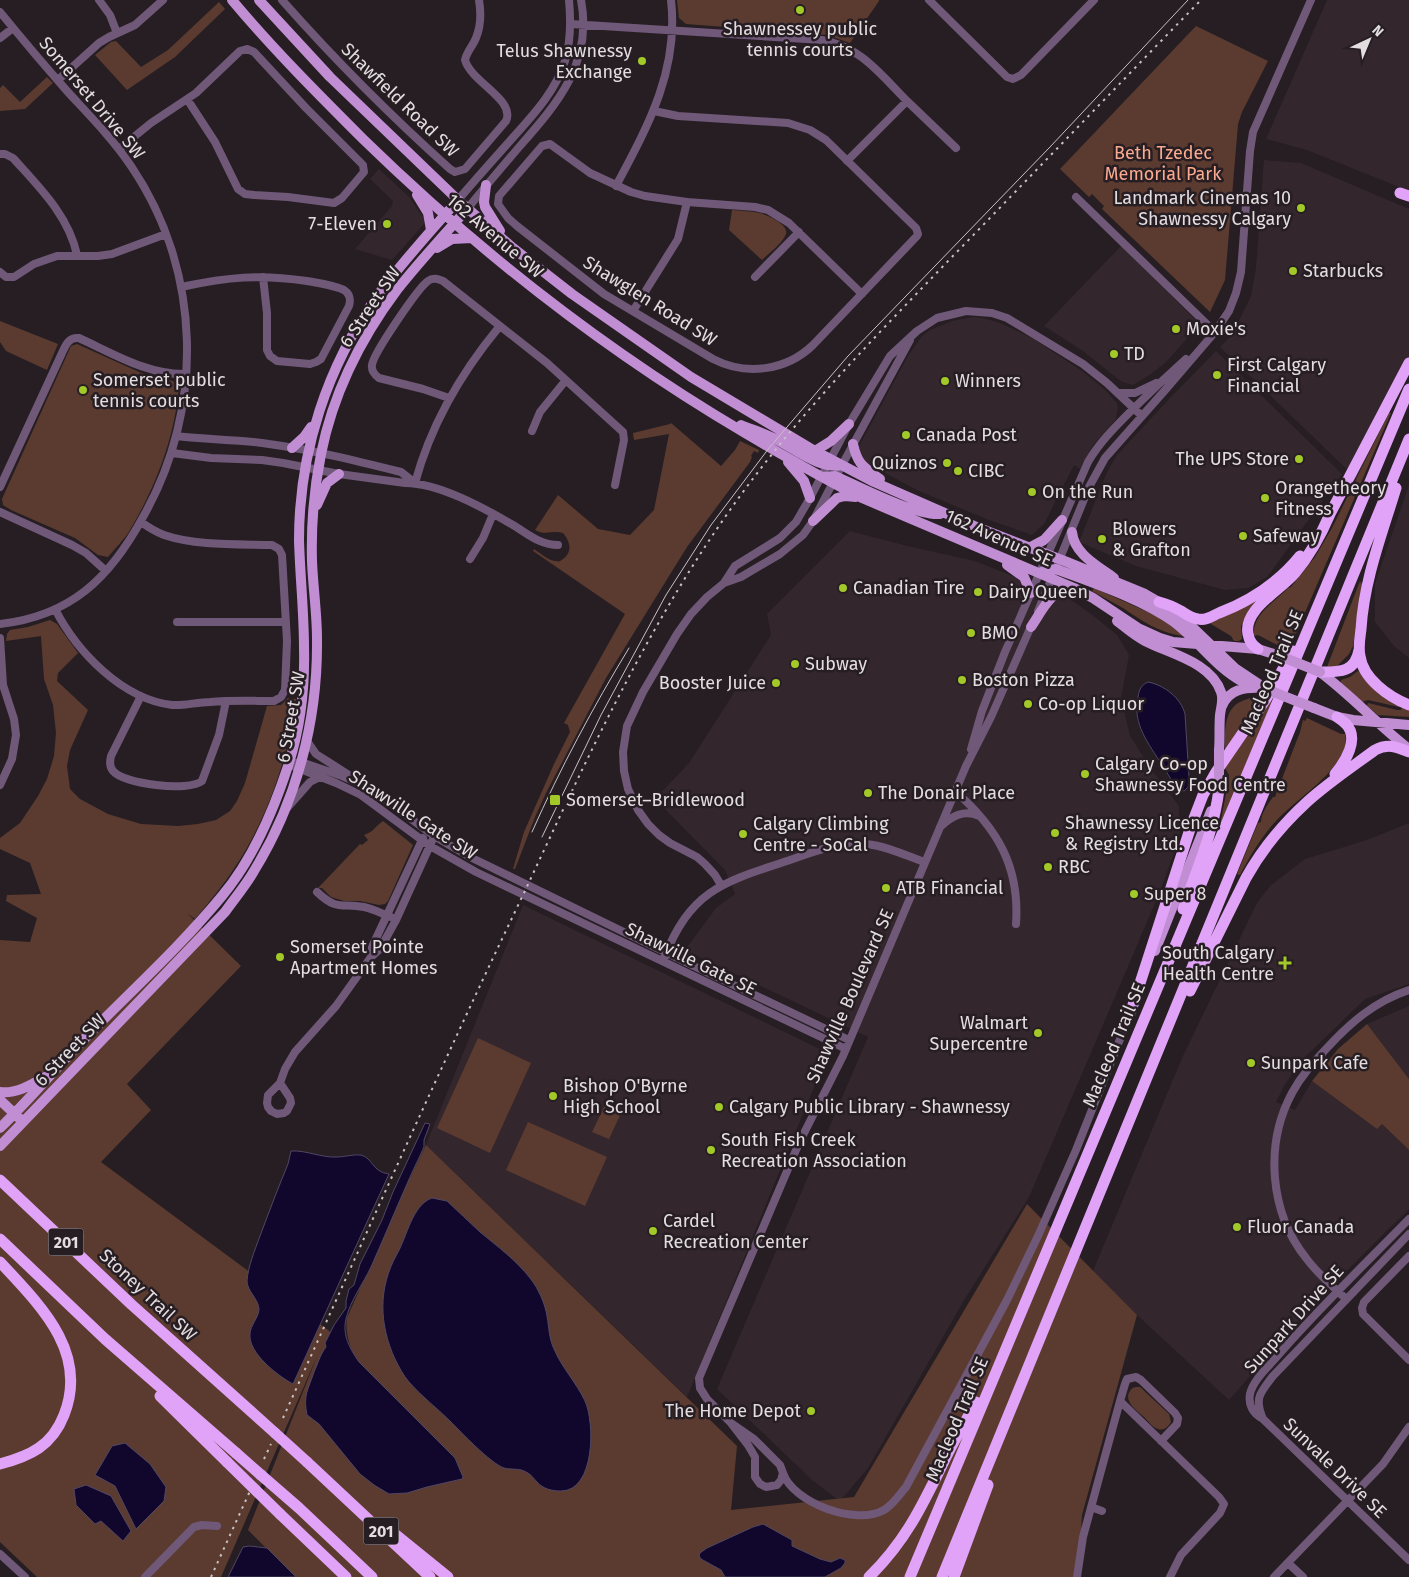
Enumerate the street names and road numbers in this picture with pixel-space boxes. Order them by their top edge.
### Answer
street label: Somerset Drive SW [34,32,150,164]
street label: Shawfield Road SW [337,38,463,162]
street label: 162 Avenue SW [442,189,548,283]
street label: Shawglen Road SW [579,251,721,351]
street label: 6 Street SW [335,262,405,351]
street label: 162 Avenue SE [942,505,1056,571]
street label: Macleod Trail SE [1236,607,1308,737]
street label: 6 Street SW [272,669,310,764]
street label: Shawville Gate SW [345,765,481,865]
street label: Shawville Boulevard SE [802,905,898,1087]
street label: Shawville Gate SE [622,918,760,1000]
street label: Macleod Trail SE [1078,980,1150,1110]
street label: 6 Street SW [30,1009,110,1091]
road number: 201 [48,1228,84,1256]
street label: Stoney Trail SW [95,1244,201,1346]
street label: Sunpark Drive SE [1239,1260,1349,1378]
street label: Macleod Trail SE [921,1354,993,1484]
street label: Sunvale Drive SE [1279,1413,1391,1523]
road number: 201 [364,1518,398,1544]

